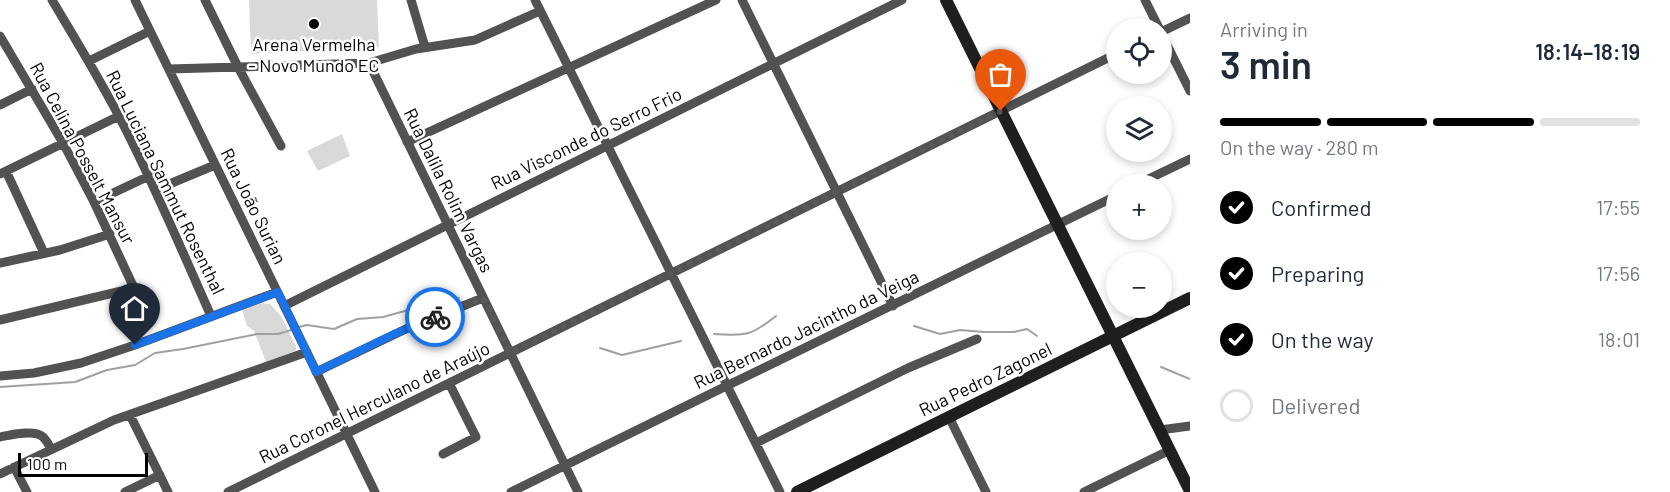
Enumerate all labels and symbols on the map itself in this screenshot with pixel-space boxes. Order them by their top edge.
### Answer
marker: Arena Vermelha - Novo Mundo EC [307,17,321,31]
place label: Arena Vermelha - Novo Mundo EC [248,33,380,76]
pin [975,49,1026,111]
street label: Rua Celina Posselt Mansur [26,58,141,248]
street label: Rua Luciana Sammut Rosenthal [102,66,230,298]
street label: Rua Visconde do Serro Frio [487,82,685,194]
street label: Rua Dalila Rolim Vargas [400,104,498,276]
street label: Rua João Surian [216,144,292,268]
street label: Rua Bernardo Jacintho da Veiga [690,265,922,393]
pin [109,283,160,345]
courier [405,287,465,347]
street label: Rua Coronel Herculano de Araújo [255,336,493,468]
street label: Rua Pedro Zagonel [915,337,1055,421]
scale bar [18,450,148,478]

